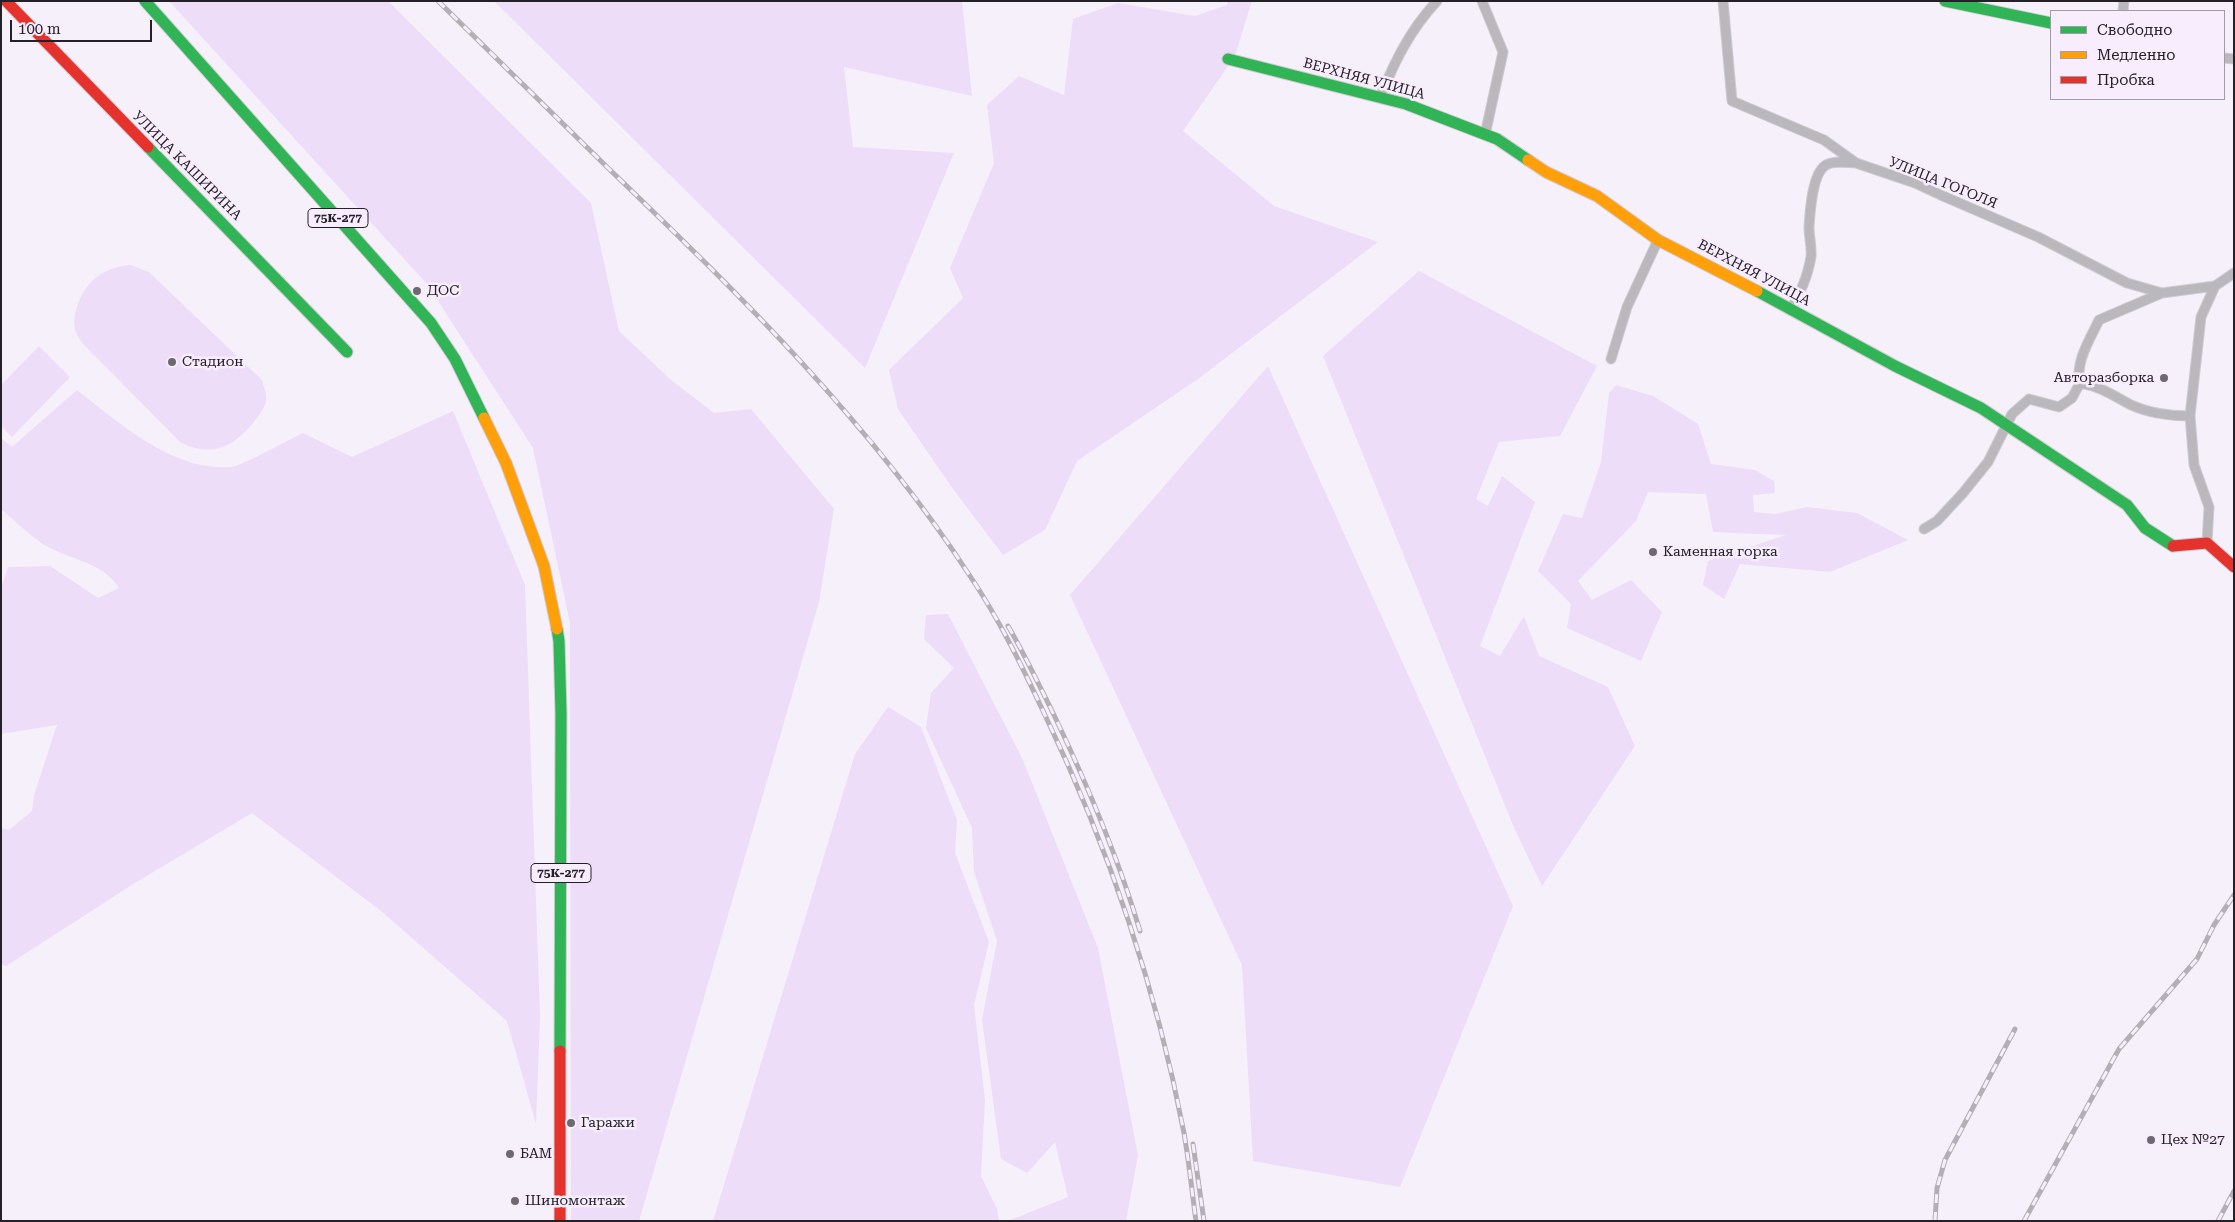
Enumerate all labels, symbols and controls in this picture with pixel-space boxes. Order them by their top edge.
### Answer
scale bar [12,10,155,42]
legend [2050,10,2225,100]
text: 100 m [18,20,61,38]
text: Свободно [2097,21,2172,39]
text: Медленно [2097,46,2176,64]
street label: ВЕРХНЯЯ УЛИЦА [1301,55,1427,103]
text: Пробка [2097,71,2155,89]
street label: УЛИЦА КАШИРИНА [129,108,245,224]
street label: УЛИЦА ГОГОЛЯ [1886,154,2000,212]
road number: 75К-277 [308,208,368,228]
street label: ВЕРХНЯЯ УЛИЦА [1695,236,1813,310]
place label: ДОС [427,283,459,299]
marker: ДОС [411,285,423,297]
place label: Стадион [182,354,243,370]
marker: Стадион [166,356,178,368]
place label: Авторазборка [2054,370,2154,386]
marker: Авторазборка [2158,372,2170,384]
place label: Каменная горка [1663,544,1778,560]
marker: Каменная горка [1647,546,1659,558]
road number: 75К-277 [531,864,591,882]
place label: Гаражи [581,1115,635,1131]
marker: Гаражи [565,1117,577,1129]
place label: Цех №27 [2161,1132,2225,1148]
marker: Цех №27 [2145,1134,2157,1146]
place label: БАМ [520,1146,552,1162]
marker: БАМ [504,1148,516,1160]
place label: Шиномонтаж [525,1193,625,1209]
marker: Шиномонтаж [509,1195,521,1207]

